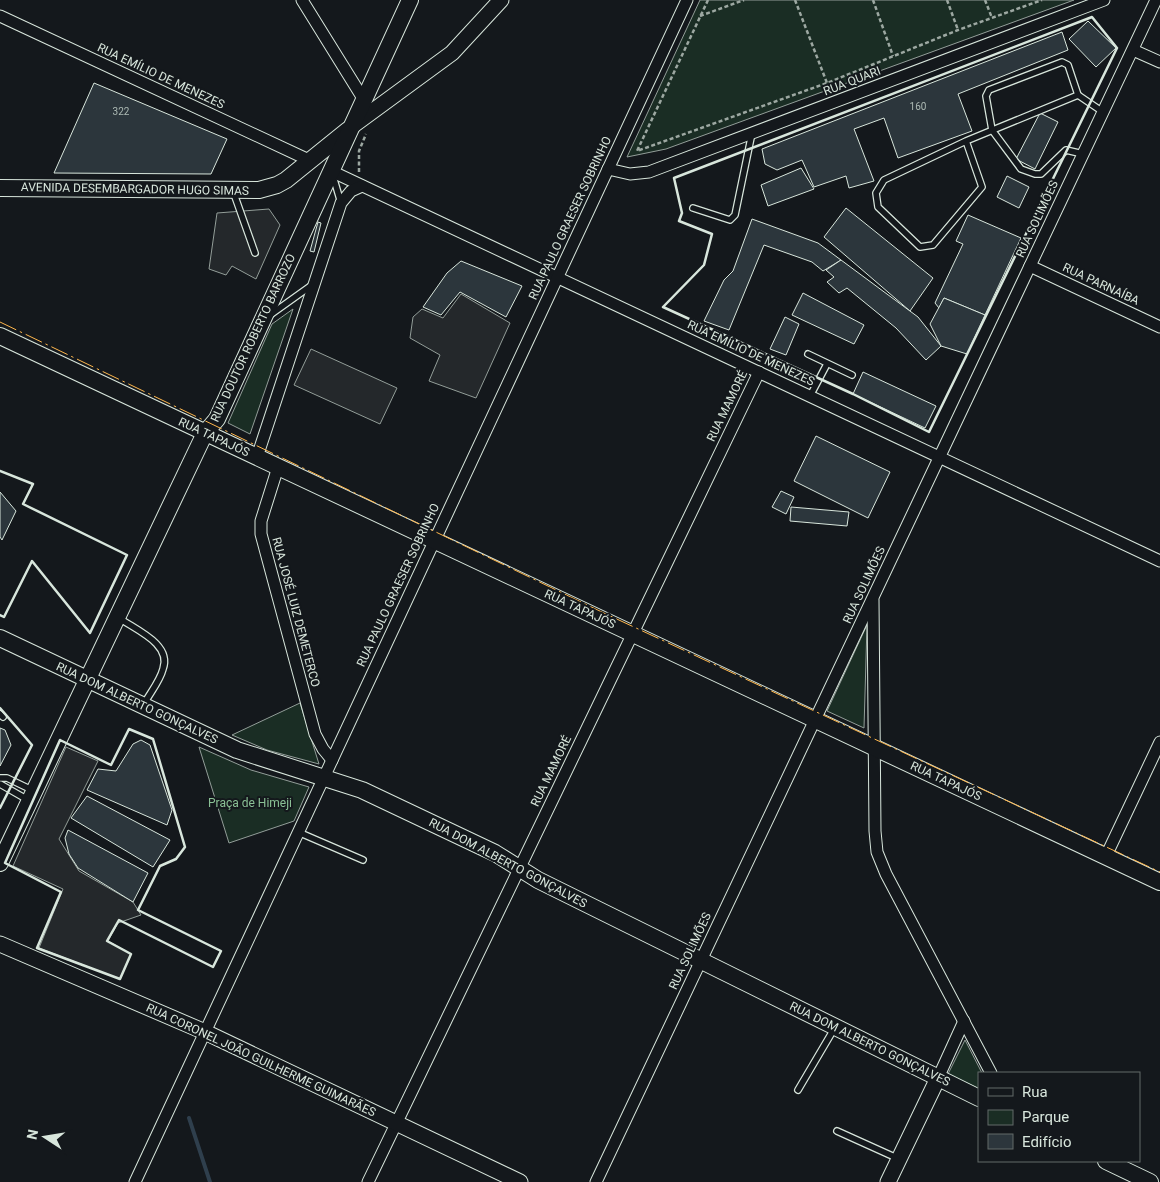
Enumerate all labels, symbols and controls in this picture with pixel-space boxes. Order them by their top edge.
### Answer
street label: RUA EMÍLIO DE MENEZES [95,39,227,112]
street label: RUA QUARI [821,64,883,98]
house number: 160 [910,101,927,112]
house number: 322 [113,106,130,117]
street label: RUA PAULO GRAESER SOBRINHO [526,134,614,302]
street label: RUA SOLIMÕES [1011,177,1061,260]
street label: AVENIDA DESEMBARGADOR HUGO SIMAS [21,180,249,198]
street label: RUA DOUTOR ROBERTO BARROZO [208,252,298,424]
street label: RUA PARNAÍBA [1060,259,1142,308]
street label: RUA EMÍLIO DE MENEZES [685,316,817,389]
street label: RUA MAMORÉ [703,368,750,444]
street label: RUA TAPAJÓS [176,414,252,460]
street label: RUA PAULO GRAESER SOBRINHO [354,501,442,669]
street label: RUA JOSÉ LUIZ DEMETERCO [269,535,324,688]
street label: RUA SOLIMÕES [838,543,888,626]
street label: RUA TAPAJÓS [542,586,618,632]
street label: RUA DOM ALBERTO GONÇALVES [54,659,220,747]
street label: RUA MAMORÉ [527,733,574,809]
street label: RUA TAPAJÓS [908,758,984,804]
park label: Praça de Himeji [208,796,292,810]
street label: RUA DOM ALBERTO GONÇALVES [427,815,589,911]
street label: RUA SOLIMÕES [664,909,714,992]
street label: RUA CORONEL JOÃO GUILHERME GUIMARÃES [144,999,379,1120]
street label: RUA DOM ALBERTO GONÇALVES [787,999,953,1089]
legend [978,1072,1140,1162]
text: Rua [1022,1083,1048,1101]
text: Parque [1022,1108,1069,1126]
north arrow [20,1112,70,1162]
text: N [23,1128,41,1141]
text: Edifício [1022,1133,1071,1151]

